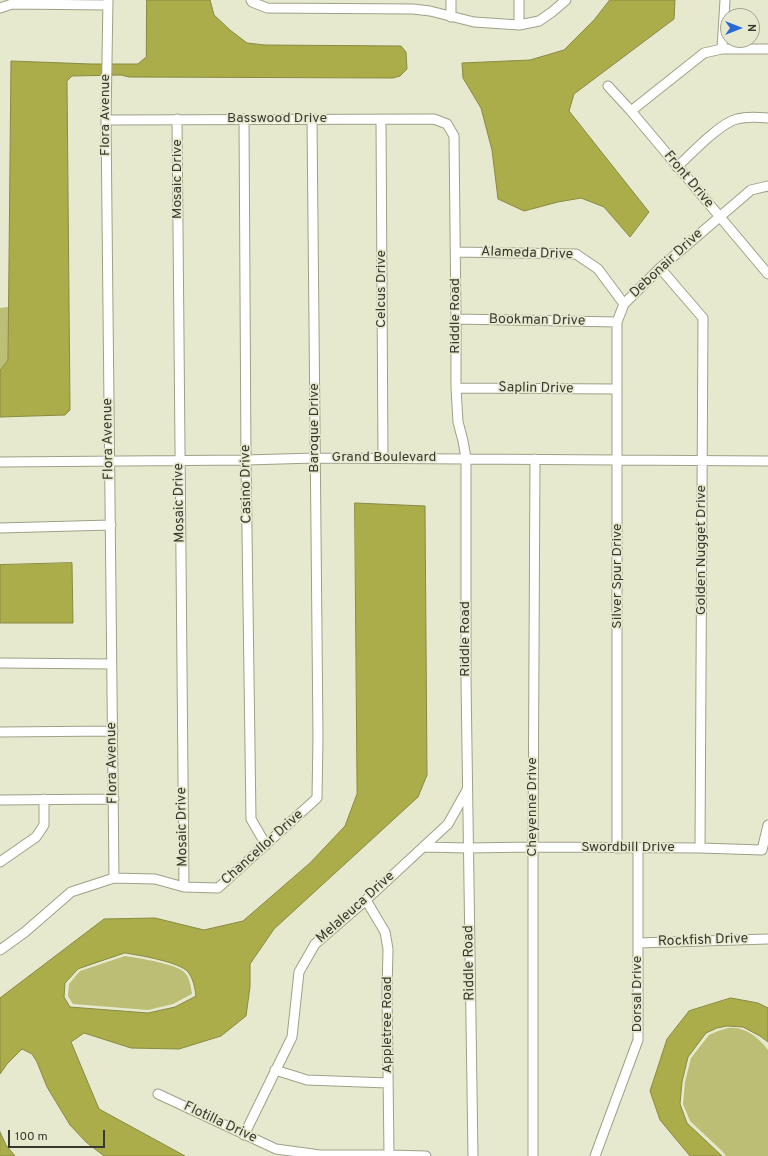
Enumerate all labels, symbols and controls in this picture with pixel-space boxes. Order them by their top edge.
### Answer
north arrow [720,8,760,48]
text: N [744,24,758,32]
street label: Flora Avenue [98,74,114,156]
street label: Basswood Drive [227,111,327,127]
street label: Mosaic Drive [170,139,186,219]
street label: Front Drive [659,148,717,212]
street label: Debonair Drive [627,226,707,302]
street label: Alameda Drive [481,244,573,264]
street label: Celcus Drive [374,250,390,328]
street label: Riddle Road [448,278,464,354]
street label: Bookman Drive [489,312,585,330]
street label: Saplin Drive [498,380,574,398]
street label: Baroque Drive [307,383,323,473]
street label: Flora Avenue [100,398,118,480]
street label: Casino Drive [238,444,256,524]
street label: Grand Boulevard [332,450,436,466]
street label: Mosaic Drive [171,463,189,543]
street label: Golden Nugget Drive [694,485,710,615]
street label: Silver Spur Drive [610,523,626,629]
street label: Riddle Road [458,601,474,677]
street label: Flora Avenue [104,722,122,804]
street label: Cheyenne Drive [525,757,541,857]
street label: Mosaic Drive [174,787,192,867]
street label: Chancellor Drive [219,807,307,889]
street label: Swordbill Drive [581,840,675,856]
street label: Melaleuca Drive [313,868,399,948]
street label: Riddle Road [461,925,479,1001]
street label: Rockfish Drive [658,931,748,951]
street label: Dorsal Drive [630,956,646,1032]
street label: Appletree Road [380,976,396,1074]
street label: Flotilla Drive [181,1099,259,1147]
scale bar [10,1122,107,1148]
text: 100 m [15,1129,48,1145]

